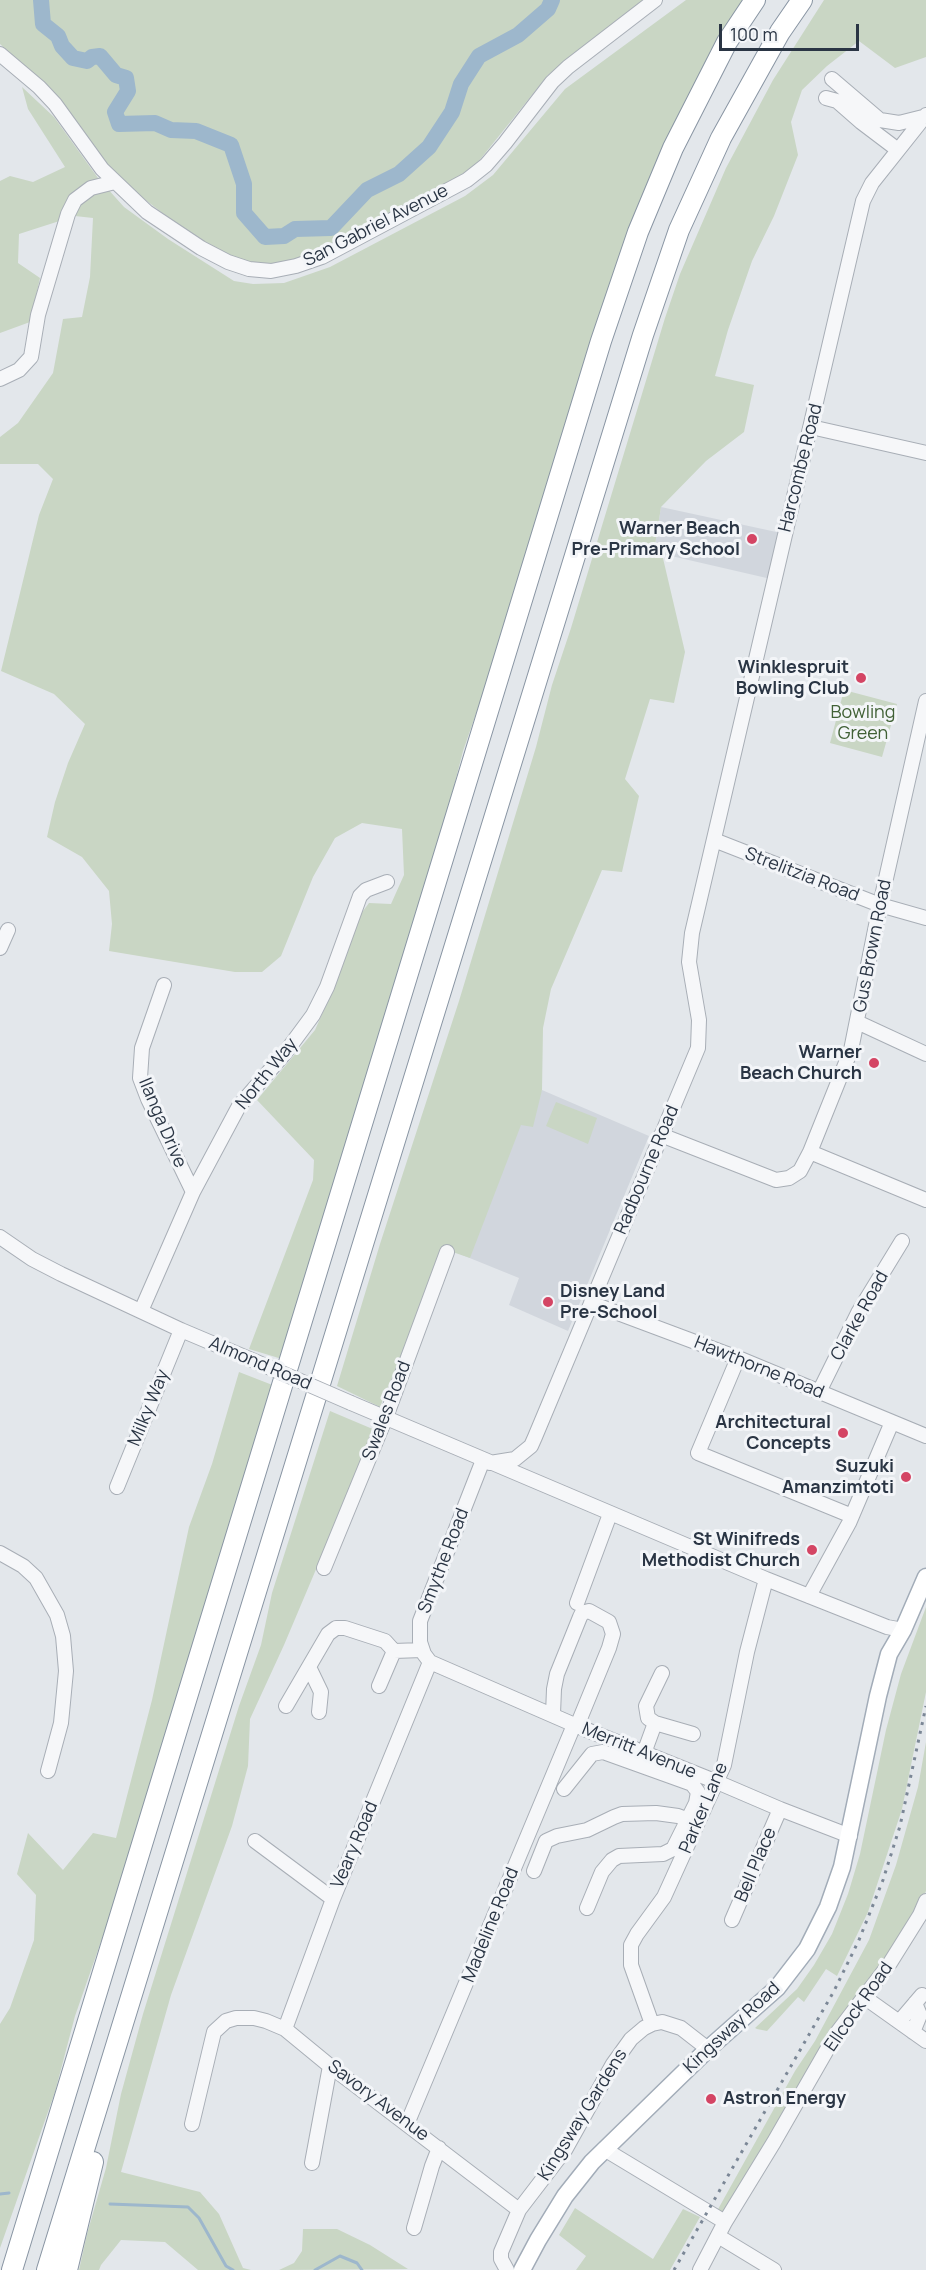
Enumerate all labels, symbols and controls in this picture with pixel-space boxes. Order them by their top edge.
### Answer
scale bar [722,12,862,50]
text: 100 m [730,22,778,46]
street label: San Gabriel Avenue [300,180,452,272]
street label: Harcombe Road [775,402,827,534]
place label: Warner Beach Pre-Primary School [572,518,740,560]
marker: Warner Beach Pre-Primary School [745,532,759,546]
place label: Winklespruit Bowling Club [736,657,849,700]
marker: Winklespruit Bowling Club [854,671,868,685]
park label: Bowling Green [831,702,895,744]
street label: Strelitzia Road [742,843,862,907]
street label: Gus Brown Road [850,878,896,1014]
street label: North Way [232,1034,302,1114]
place label: Warner Beach Church [740,1042,862,1084]
marker: Warner Beach Church [867,1056,881,1070]
street label: Ilanga Drive [133,1075,191,1171]
street label: Radbourne Road [610,1102,684,1238]
street label: Clarke Road [827,1267,893,1365]
place label: Disney Land Pre-School [560,1281,665,1324]
marker: Disney Land Pre-School [541,1295,555,1309]
street label: Hawthorne Road [691,1332,827,1404]
street label: Almond Road [206,1333,314,1395]
street label: Swales Road [358,1358,416,1464]
street label: Milky Way [124,1367,174,1449]
place label: Architectural Concepts [715,1412,831,1454]
marker: Architectural Concepts [836,1426,850,1440]
place label: Suzuki Amanzimtoti [782,1456,894,1498]
marker: Suzuki Amanzimtoti [899,1470,913,1484]
street label: Smythe Road [414,1505,474,1617]
place label: St Winifreds Methodist Church [642,1529,800,1572]
marker: St Winifreds Methodist Church [805,1543,819,1557]
street label: Merritt Avenue [579,1718,699,1784]
street label: Parker Lane [675,1759,733,1857]
street label: Veary Road [327,1798,383,1892]
street label: Bell Place [731,1824,781,1906]
street label: Madeline Road [458,1864,524,1986]
street label: Ellcock Road [820,1958,898,2056]
street label: Kingsway Road [679,1978,785,2078]
street label: Kingsway Gardens [534,2045,632,2185]
street label: Savory Avenue [323,2056,433,2146]
place label: Astron Energy [723,2088,846,2110]
marker: Astron Energy [704,2092,718,2106]

